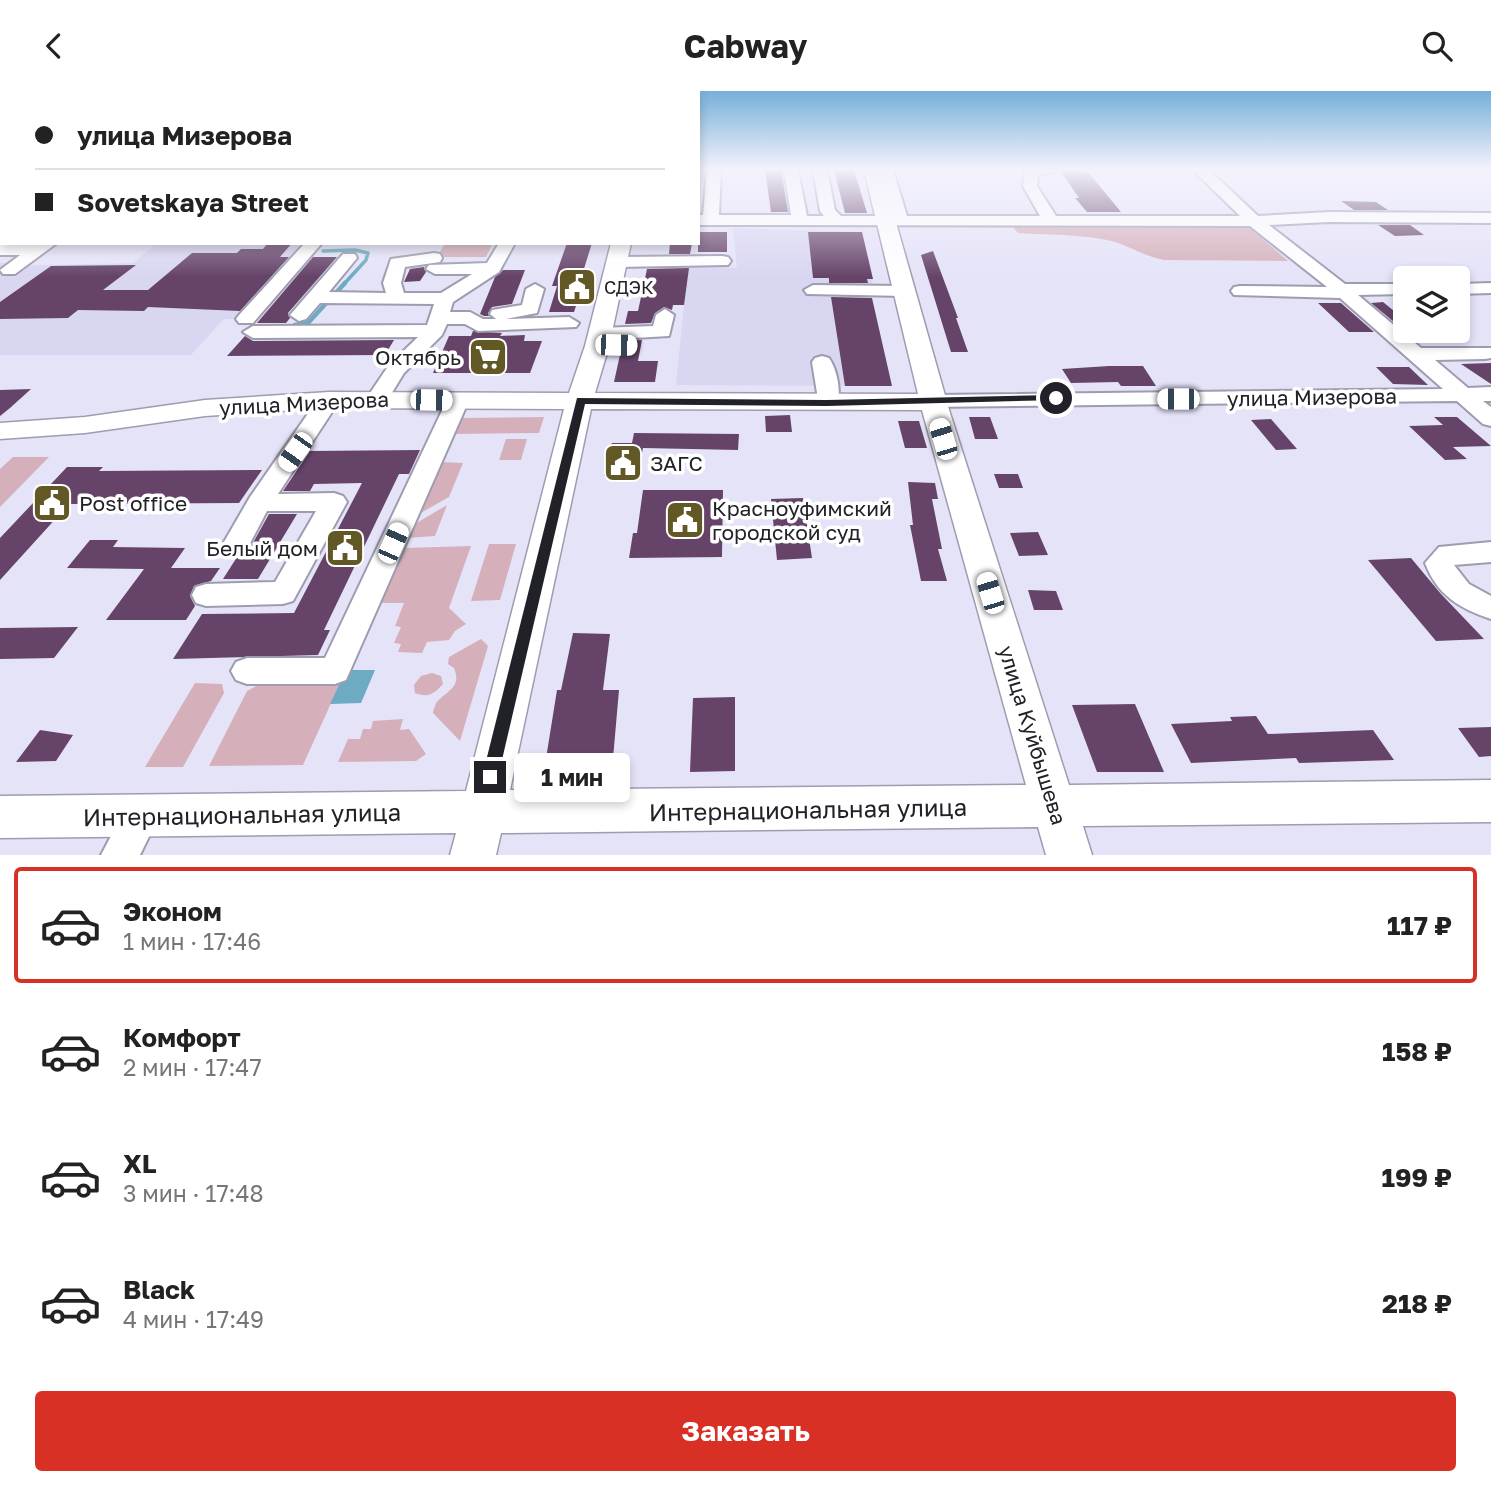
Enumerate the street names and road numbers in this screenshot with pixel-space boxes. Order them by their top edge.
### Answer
street label: улица Мизерова [1227,383,1397,411]
street label: улица Мизерова [218,386,390,420]
street label: улица Куйбышева [993,642,1073,828]
street label: Интернациональная улица [649,792,967,826]
street label: Интернациональная улица [83,797,401,831]

